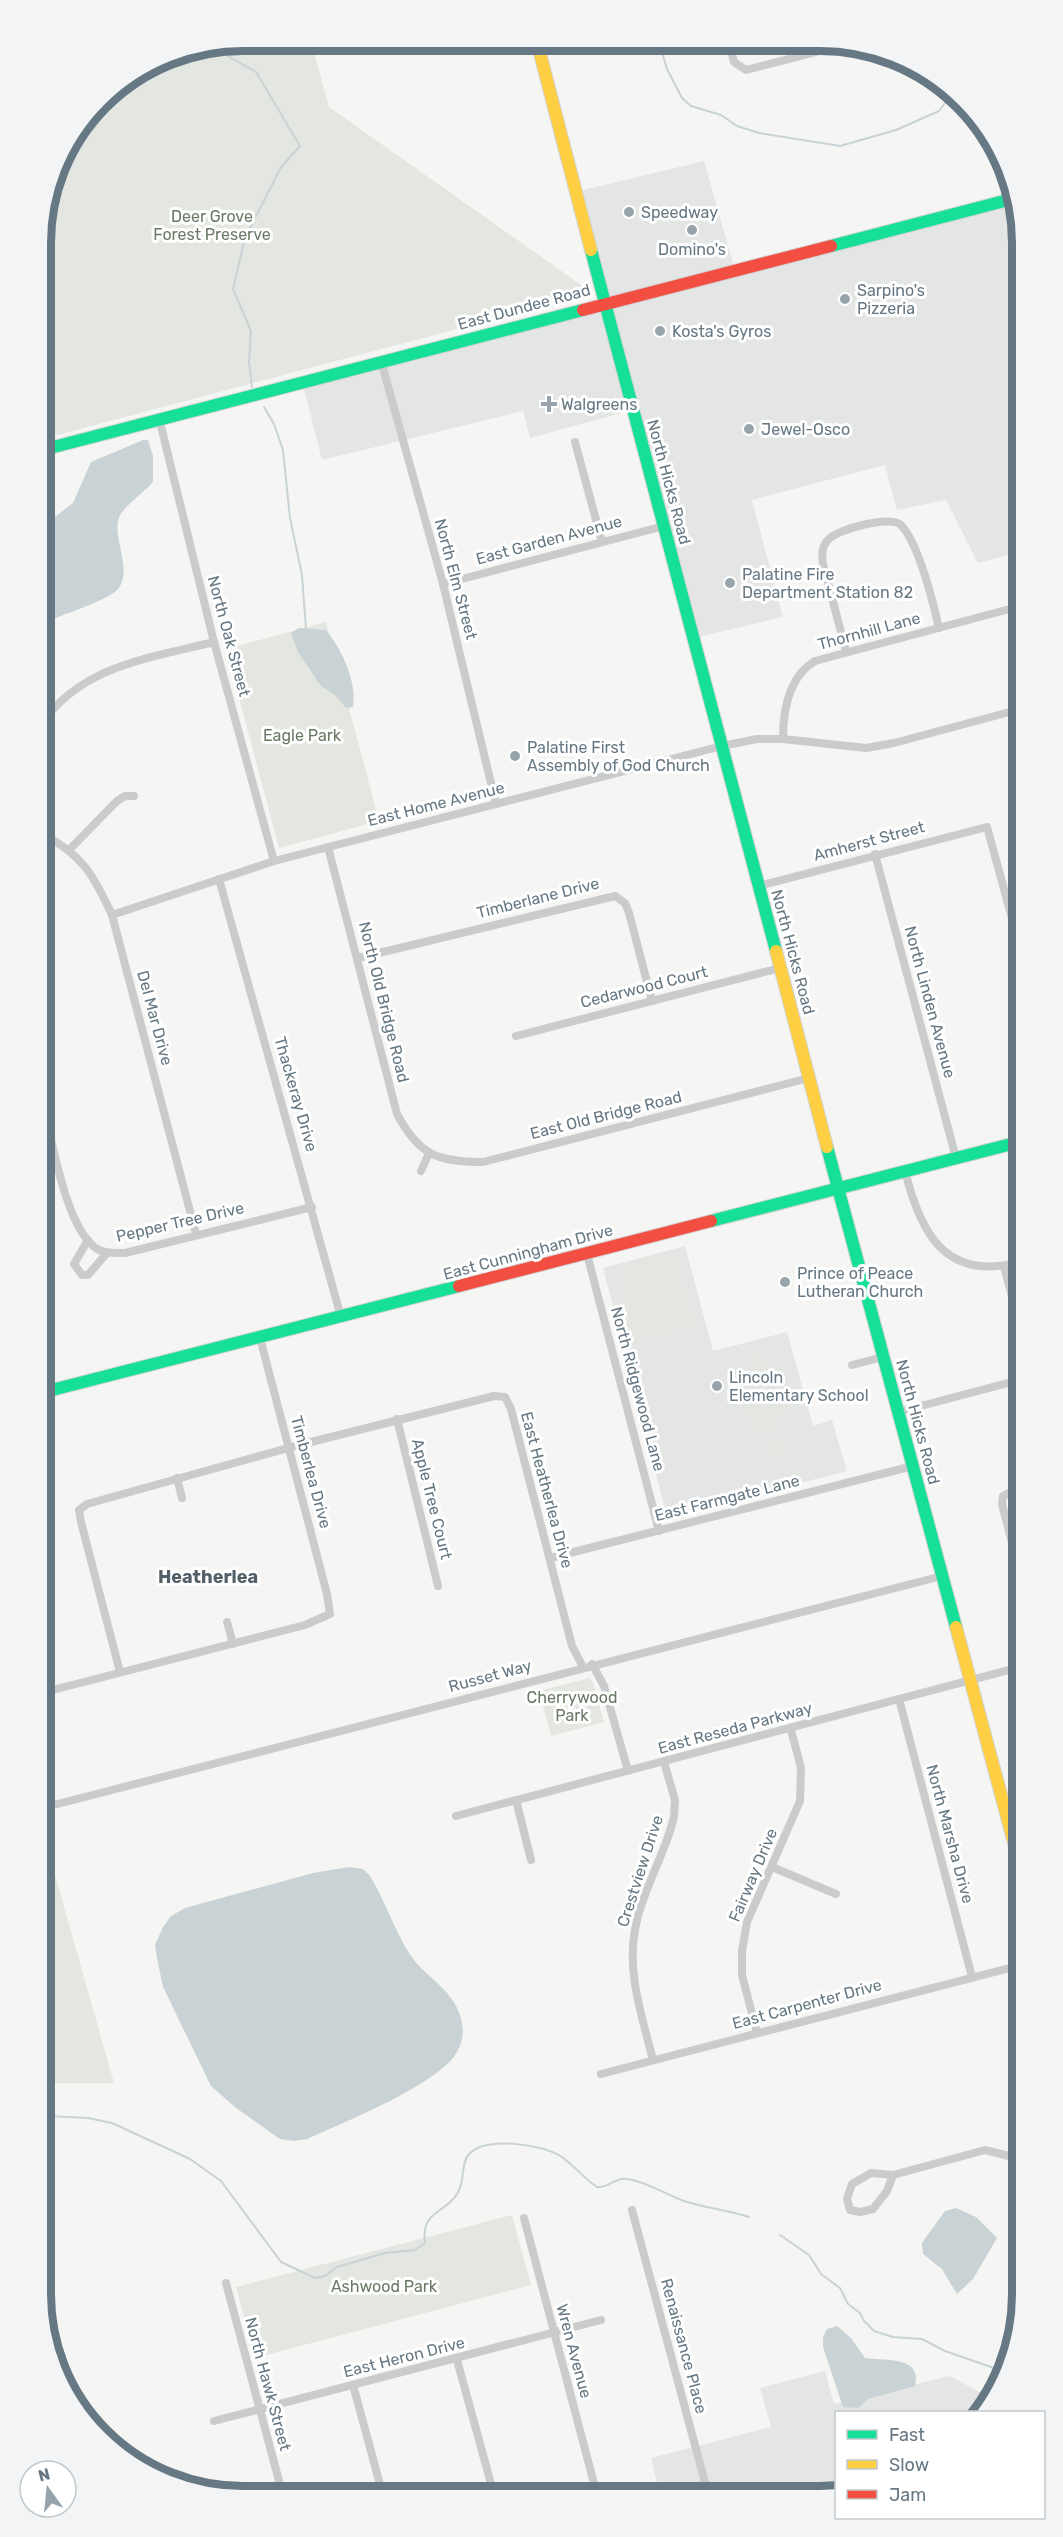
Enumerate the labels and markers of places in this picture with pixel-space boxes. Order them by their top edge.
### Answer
place label: Speedway [641,203,718,222]
marker: Speedway [622,205,636,219]
marker: Domino's [685,223,699,237]
place label: Domino's [658,240,726,259]
place label: Sarpino's Pizzeria [857,281,925,318]
marker: Sarpino's Pizzeria [838,292,852,306]
place label: Kosta's Gyros [672,322,771,341]
marker: Kosta's Gyros [653,324,667,338]
place label: Walgreens [561,395,637,414]
marker: Walgreens [542,397,556,411]
place label: Jewel-Osco [761,420,850,439]
marker: Jewel-Osco [742,422,756,436]
place label: Palatine Fire Department Station 82 [742,565,913,602]
marker: Palatine Fire Department Station 82 [723,576,737,590]
place label: Palatine First Assembly of God Church [527,738,710,775]
marker: Palatine First Assembly of God Church [508,749,522,763]
place label: Prince of Peace Lutheran Church [797,1264,923,1301]
marker: Prince of Peace Lutheran Church [778,1275,792,1289]
place label: Lincoln Elementary School [729,1368,869,1405]
marker: Lincoln Elementary School [710,1379,724,1393]

